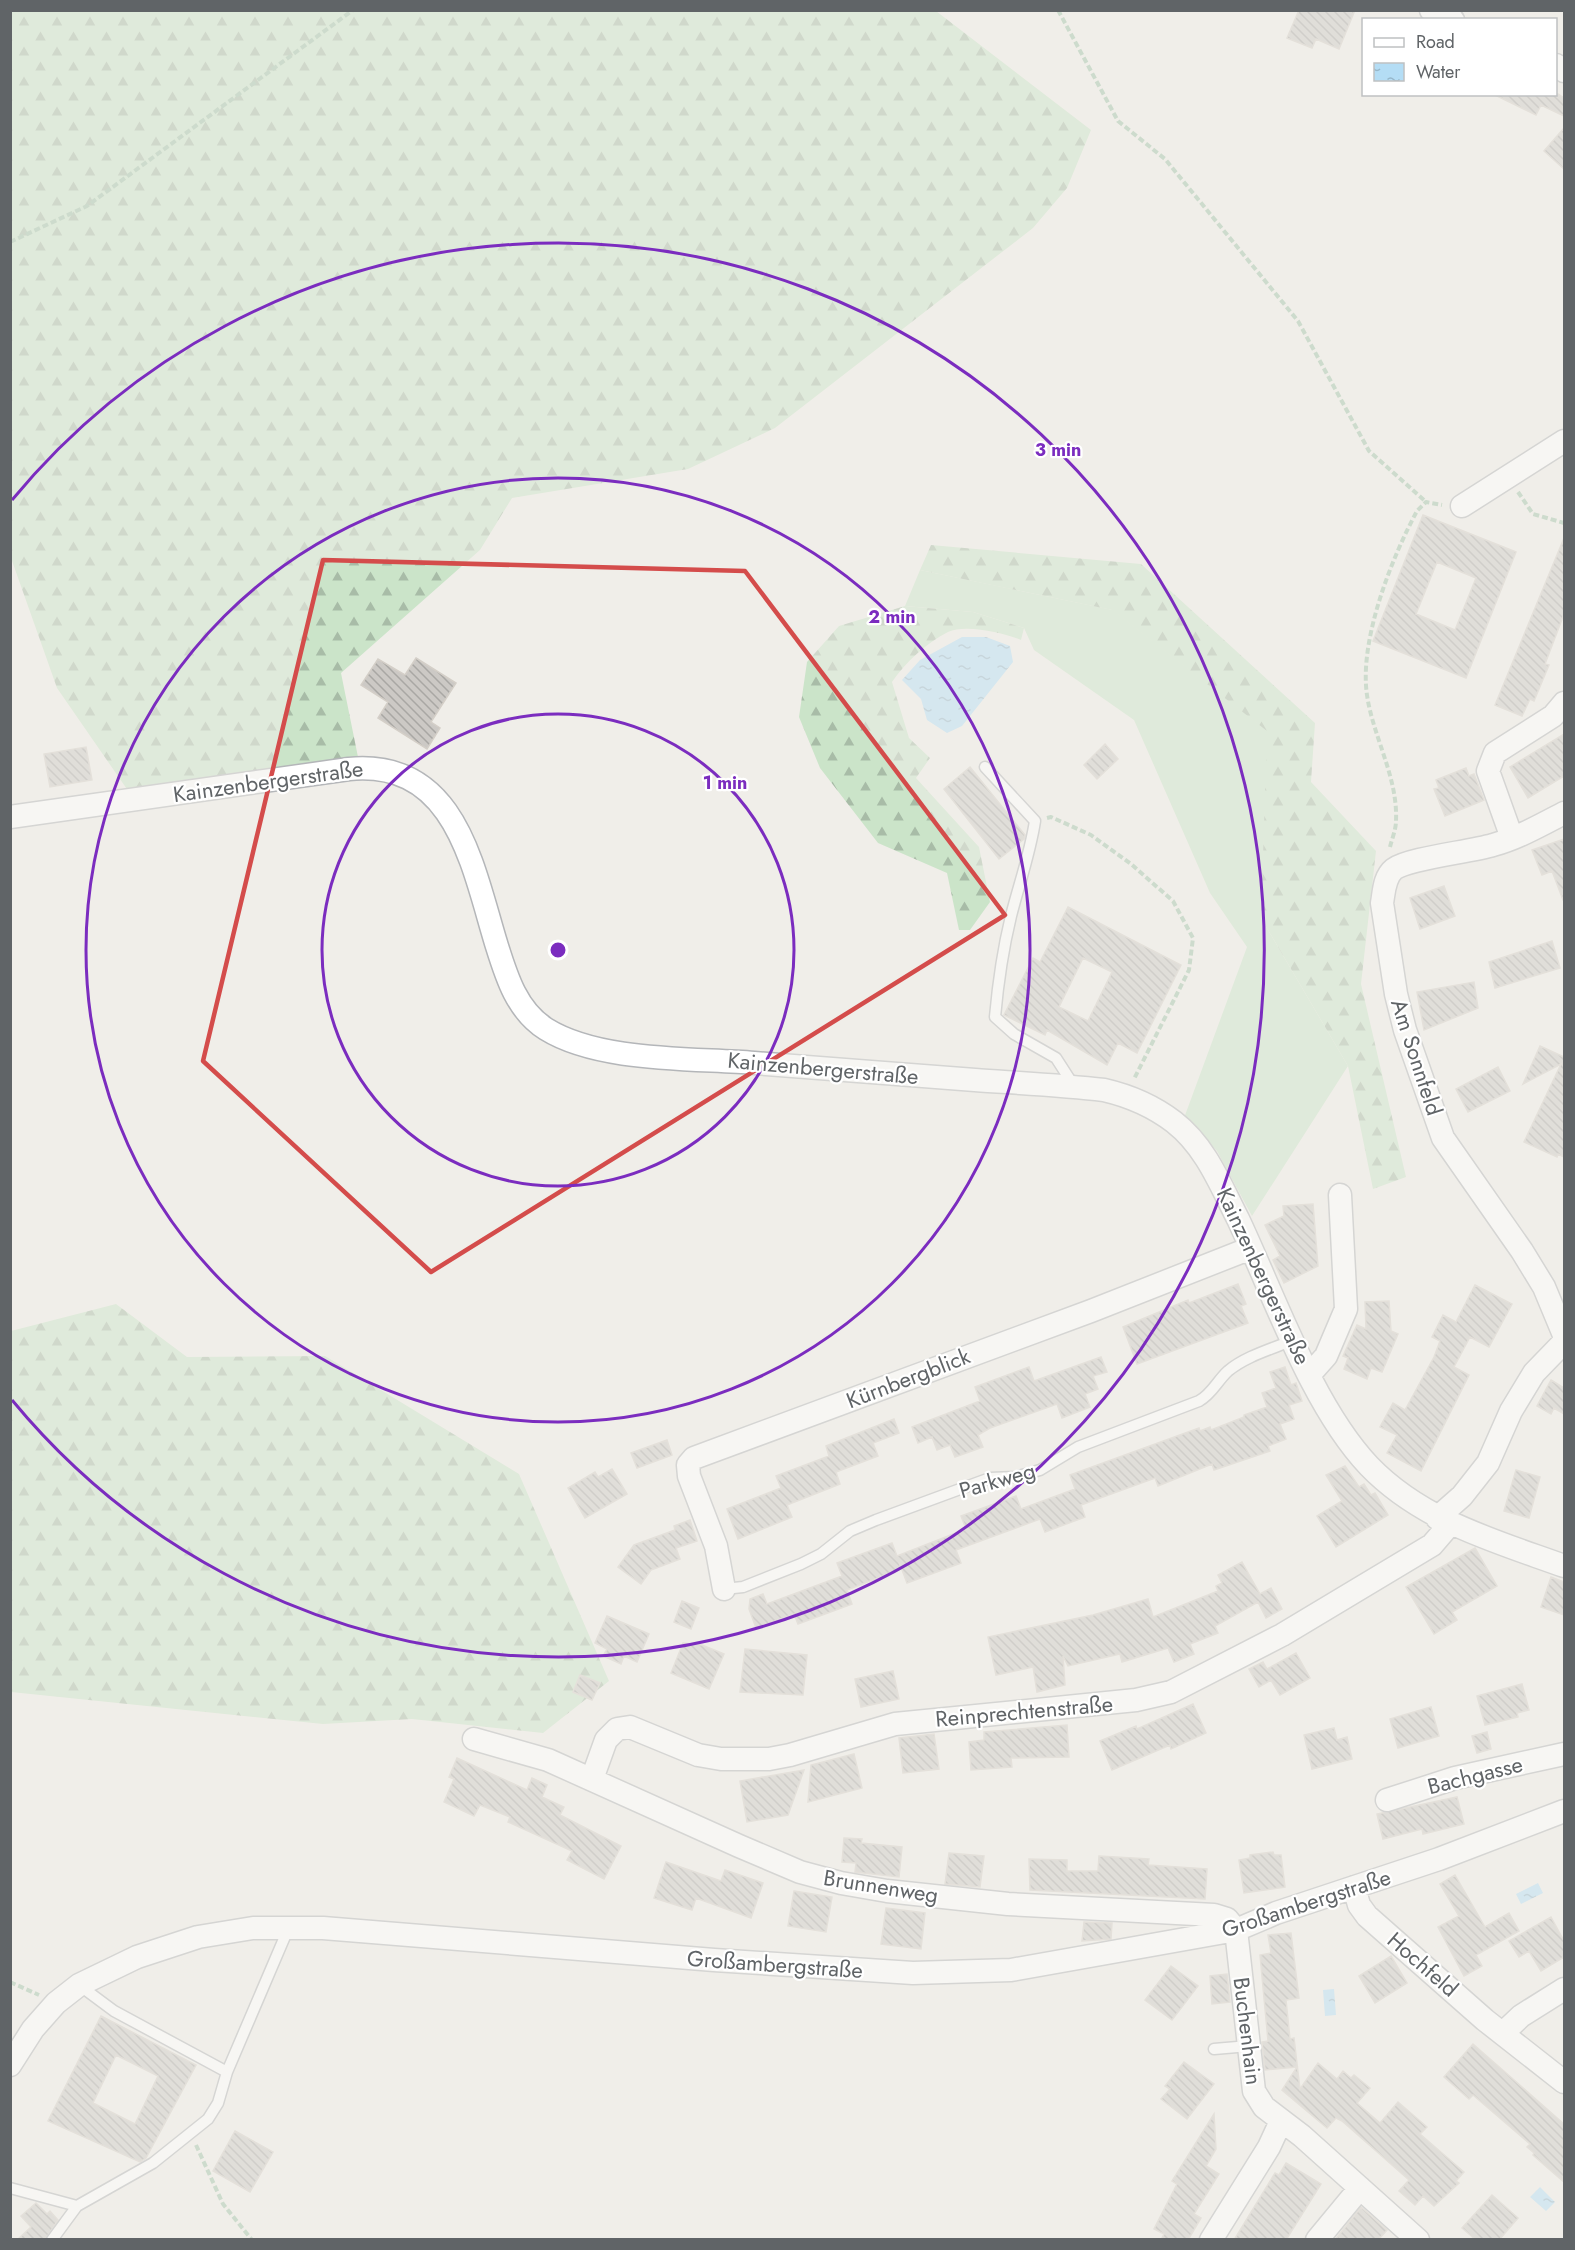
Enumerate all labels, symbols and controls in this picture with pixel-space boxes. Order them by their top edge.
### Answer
legend [1362,18,1557,96]
text: Road [1416,29,1455,55]
text: Water [1416,59,1461,85]
text: 3 min [1035,437,1081,463]
text: 2 min [868,604,916,630]
street label: Kainzenbergerstraße [171,752,365,810]
text: 1 min [703,770,747,796]
centre of rings [548,940,568,960]
street label: Am Sonnfeld [1383,995,1451,1119]
street label: Kainzenbergerstraße [726,1044,920,1092]
street label: Kainzenbergerstraße [1209,1182,1319,1370]
street label: Kürnbergblick [841,1340,975,1416]
street label: Parkweg [955,1454,1039,1506]
street label: Reinprechtenstraße [934,1687,1114,1735]
street label: Bachgasse [1424,1748,1526,1802]
street label: Brunnenweg [821,1861,941,1911]
street label: Großambergstraße [1217,1861,1395,1945]
street label: Hochfeld [1380,1924,1466,2004]
street label: Großambergstraße [686,1942,864,1986]
street label: Buchenhain [1226,1975,1270,2087]

